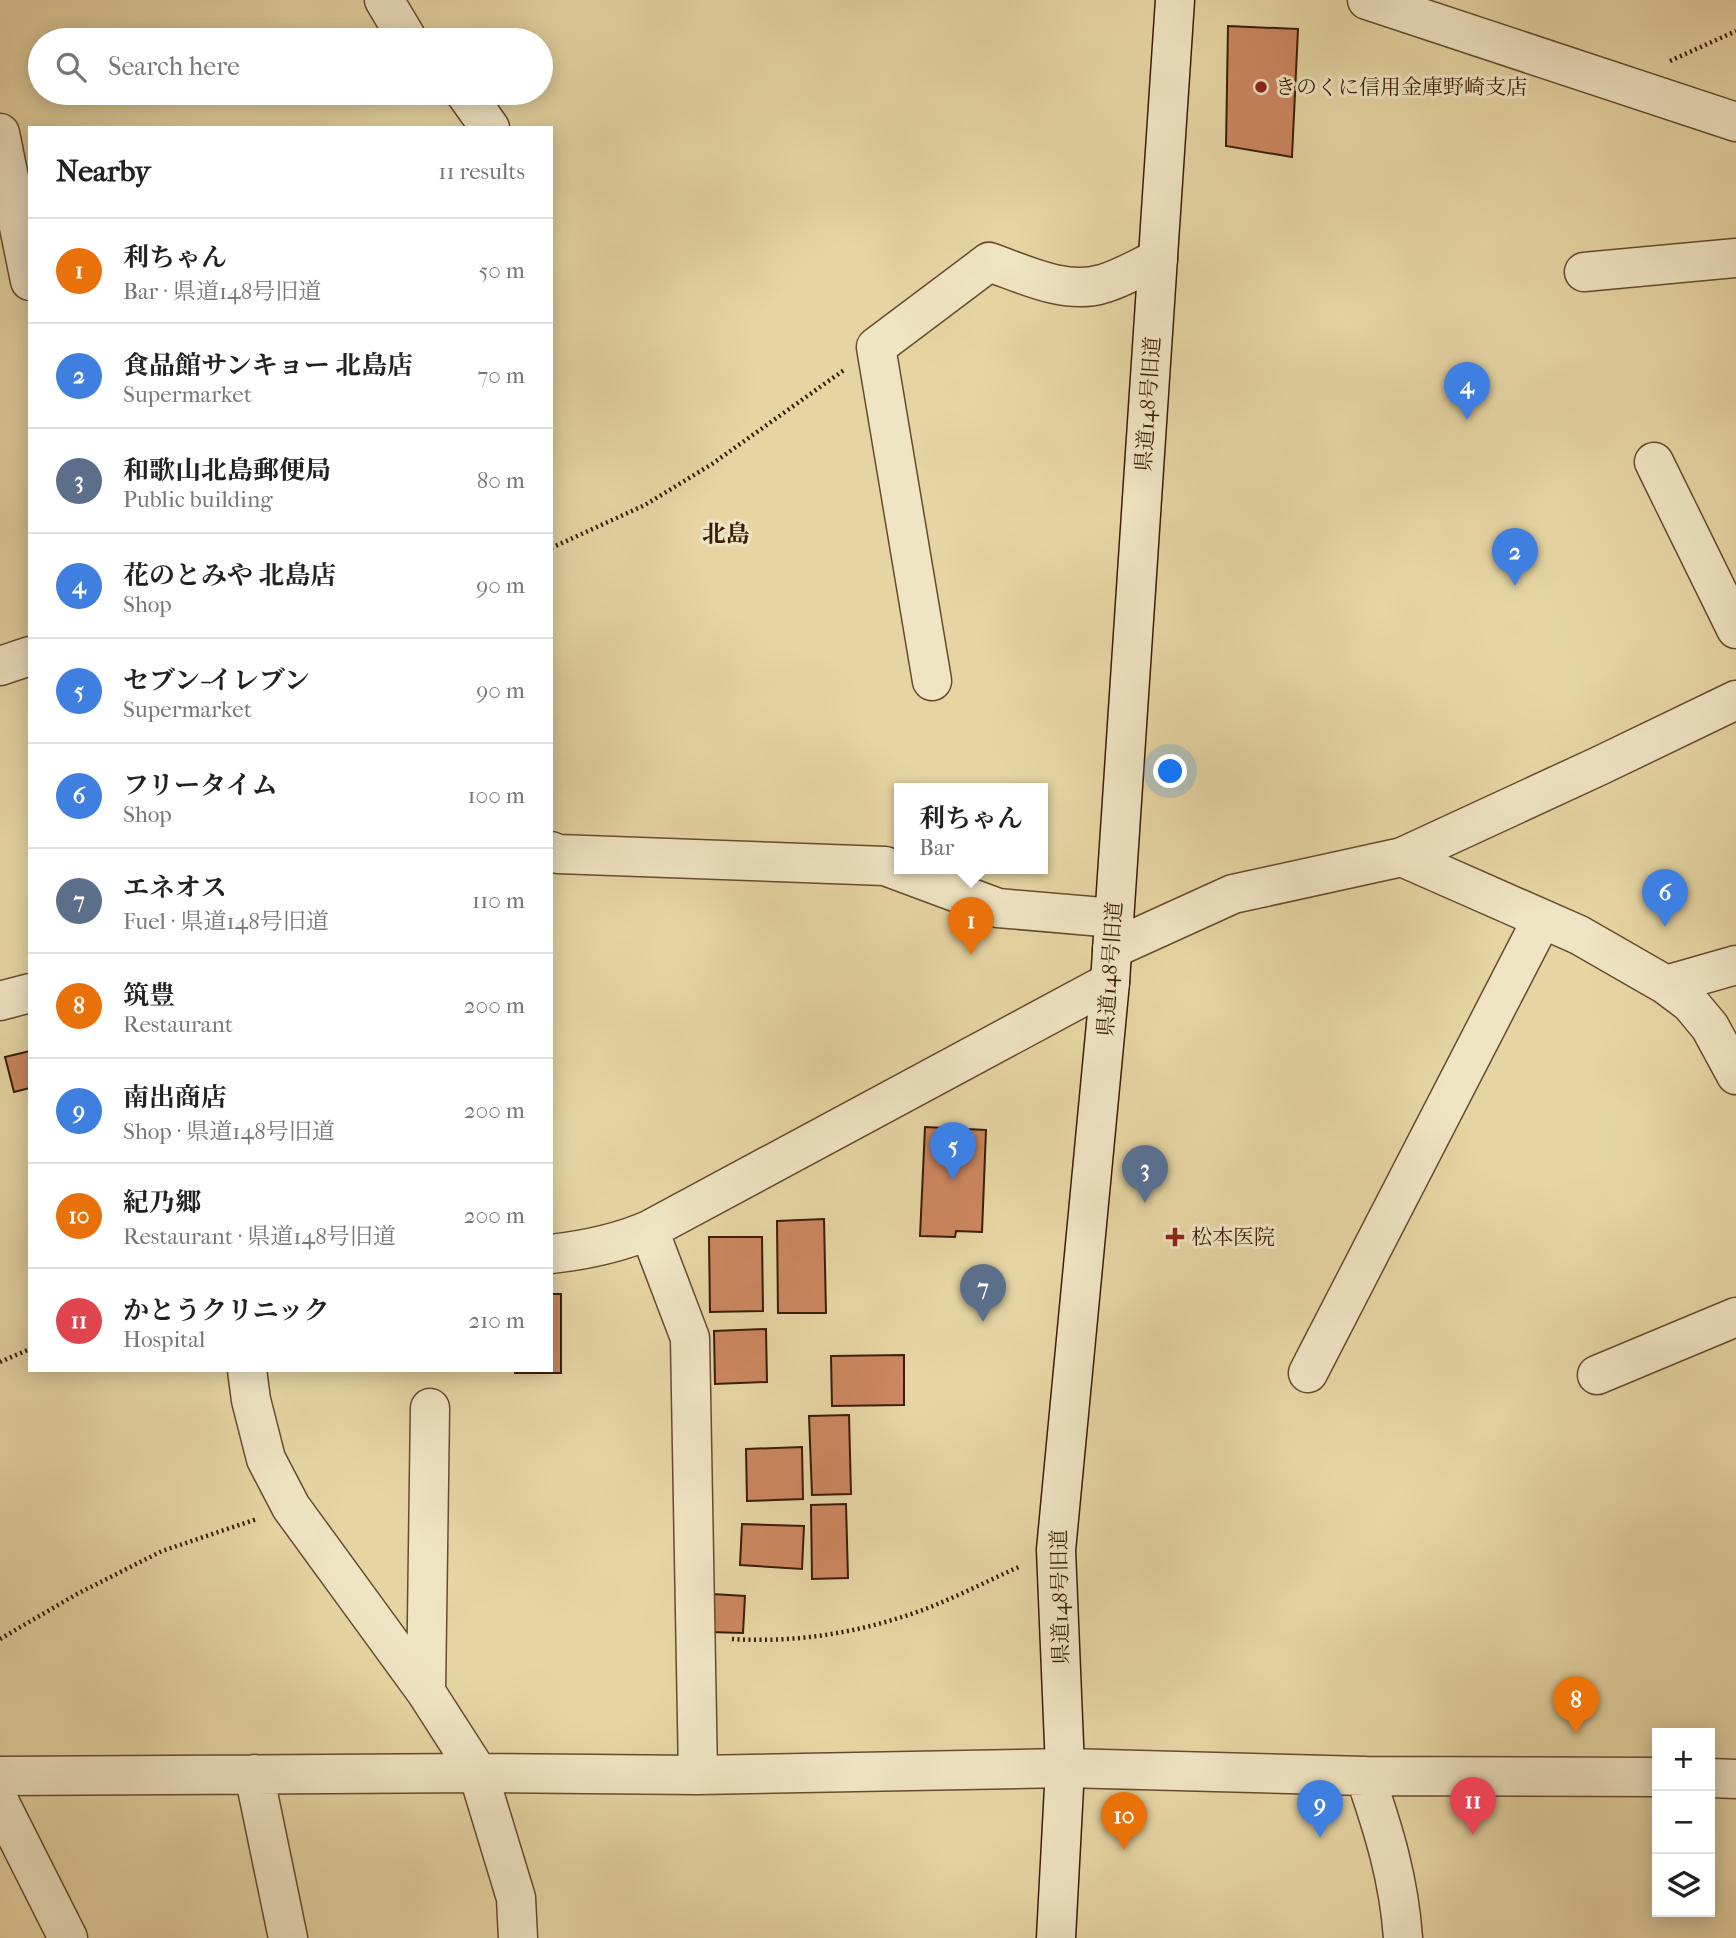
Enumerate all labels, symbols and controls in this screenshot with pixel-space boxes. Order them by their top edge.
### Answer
search box [28,28,553,105]
icon: search [52,48,90,86]
text: Search here [108,51,240,82]
place label: きのくに信用金庫野崎支店 [1275,75,1527,99]
marker: きのくに信用金庫野崎支店 [1253,79,1269,95]
text: Nearby [56,154,151,189]
text: 11 results [438,158,525,185]
text: 利ちゃん [123,242,227,273]
text: 1 [75,257,83,284]
text: 50 m [478,257,525,284]
text: Bar · 県道148号旧道 [123,278,321,305]
street label: 県道148号旧道 [1131,336,1165,472]
text: 食品館サンキョー 北島店 [123,350,413,381]
text: 2 [73,362,85,389]
text: 70 m [477,362,525,389]
pin: 4 [1444,362,1490,420]
text: Supermarket [123,381,252,408]
text: 和歌山北島郵便局 [123,455,331,486]
text: 3 [74,467,84,494]
text: 80 m [477,467,525,494]
text: Public building [123,486,273,513]
district label: 北島 [702,520,750,548]
pin: 2 [1492,528,1538,586]
text: 花のとみや 北島店 [123,560,337,591]
text: 4 [72,572,86,599]
text: 90 m [476,572,525,599]
text: Shop [123,591,172,618]
text: セブン-イレブン [123,665,310,696]
text: 5 [74,677,84,704]
text: 90 m [476,677,525,704]
text: Supermarket [123,696,252,723]
your location [1153,754,1187,788]
text: フリータイム [123,770,277,801]
text: 6 [73,782,85,809]
text: 100 m [467,782,525,809]
popup [894,783,1048,874]
text: Shop [123,801,172,828]
text: 利ちゃん [919,803,1023,834]
text: Bar [919,834,954,861]
pin: 6 [1642,869,1688,927]
text: エネオス [123,872,227,903]
text: 7 [73,887,85,914]
text: 110 m [472,887,525,914]
pin: 1 [948,897,994,955]
street label: 県道148号旧道 [1093,901,1127,1037]
text: Fuel · 県道148号旧道 [123,908,329,935]
text: 筑豊 [123,980,175,1011]
text: 8 [73,992,85,1019]
text: 200 m [464,992,525,1019]
text: Restaurant [123,1011,233,1038]
text: 南出商店 [123,1082,227,1113]
text: 9 [73,1097,85,1124]
text: 200 m [464,1097,525,1124]
text: Shop · 県道148号旧道 [123,1118,335,1145]
pin: 5 [930,1122,976,1180]
pin: 3 [1122,1145,1168,1203]
text: 紀乃郷 [123,1187,201,1218]
text: 10 [69,1202,89,1229]
text: 200 m [464,1202,525,1229]
text: Restaurant · 県道148号旧道 [123,1223,396,1250]
place label: 松本医院 [1191,1225,1275,1249]
marker: 松本医院 [1165,1227,1185,1247]
pin: 7 [960,1264,1006,1322]
text: かとうクリニック [123,1295,329,1326]
text: 11 [71,1307,87,1334]
text: 210 m [468,1307,525,1334]
text: Hospital [123,1326,205,1353]
street label: 県道148号旧道 [1047,1529,1073,1665]
pin: 8 [1553,1676,1599,1734]
map controls [1652,1728,1715,1917]
button: + [1652,1728,1715,1791]
pin: 11 [1450,1777,1496,1835]
pin: 9 [1297,1780,1343,1838]
button: − [1652,1791,1715,1854]
pin: 10 [1101,1792,1147,1850]
button: layers [1652,1854,1715,1917]

